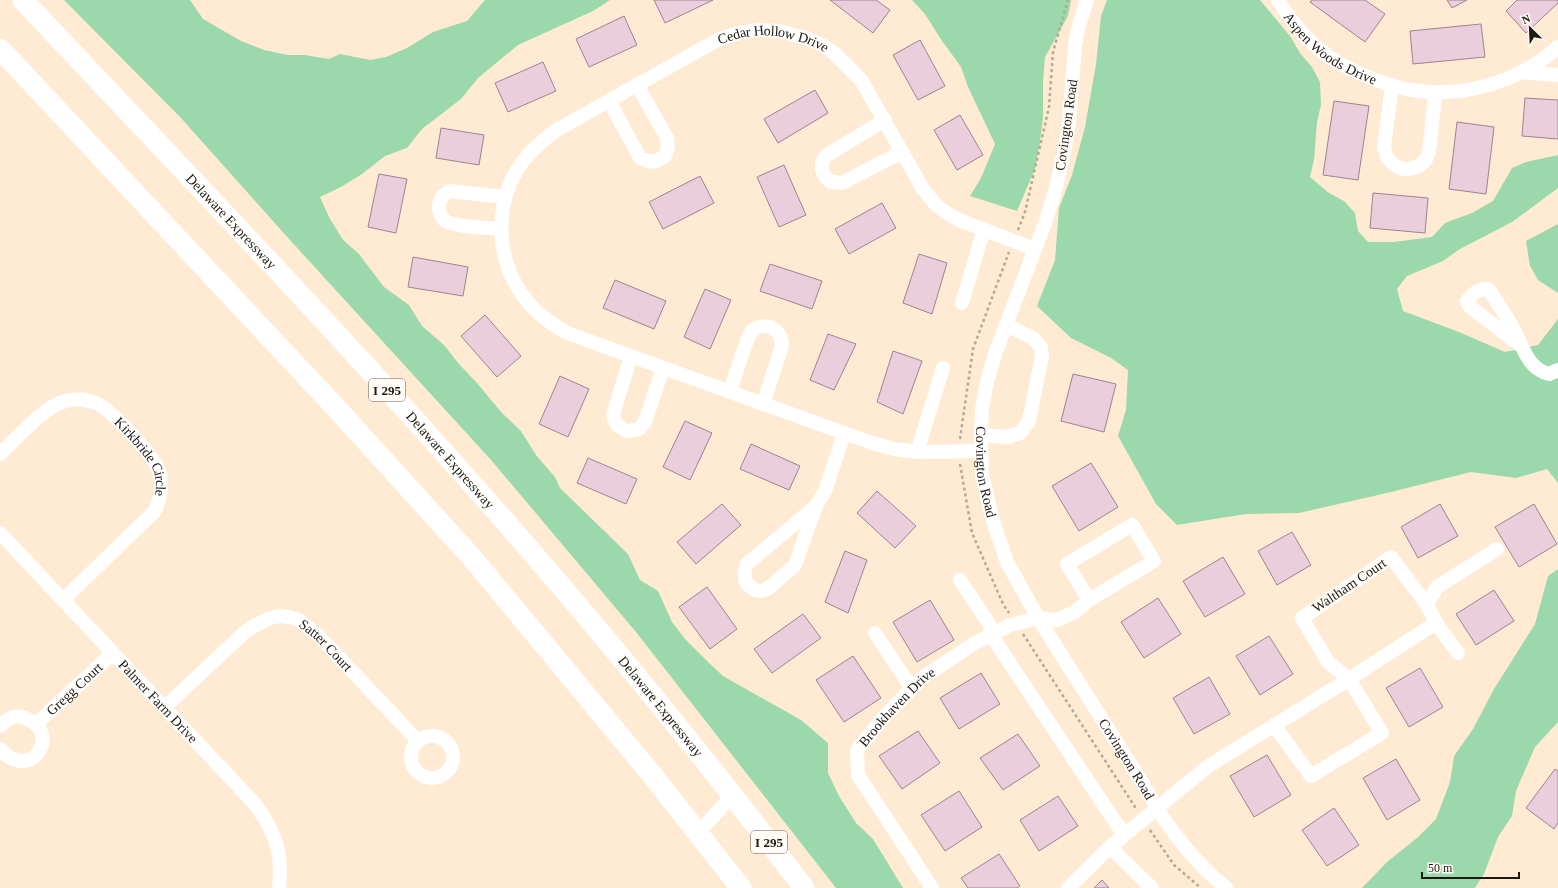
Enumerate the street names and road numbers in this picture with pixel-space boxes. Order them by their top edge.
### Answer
street label: Aspen Woods Drive [1281,10,1379,88]
street label: Cedar Hollow Drive [716,23,832,55]
street label: Covington Road [1053,78,1080,172]
street label: Delaware Expressway [183,171,279,272]
road number: I 295 [369,379,405,401]
street label: Delaware Expressway [403,409,497,512]
street label: Kirkbride Circle [111,414,168,497]
street label: Covington Road [973,426,999,519]
street label: Waltham Court [1310,555,1389,616]
street label: Satter Court [296,617,355,675]
street label: Delaware Expressway [615,653,706,760]
street label: Palmer Farm Drive [115,657,200,746]
street label: Gregg Court [44,660,106,719]
street label: Brookhaven Drive [856,665,938,750]
street label: Covington Road [1096,716,1157,802]
road number: I 295 [751,831,787,853]

